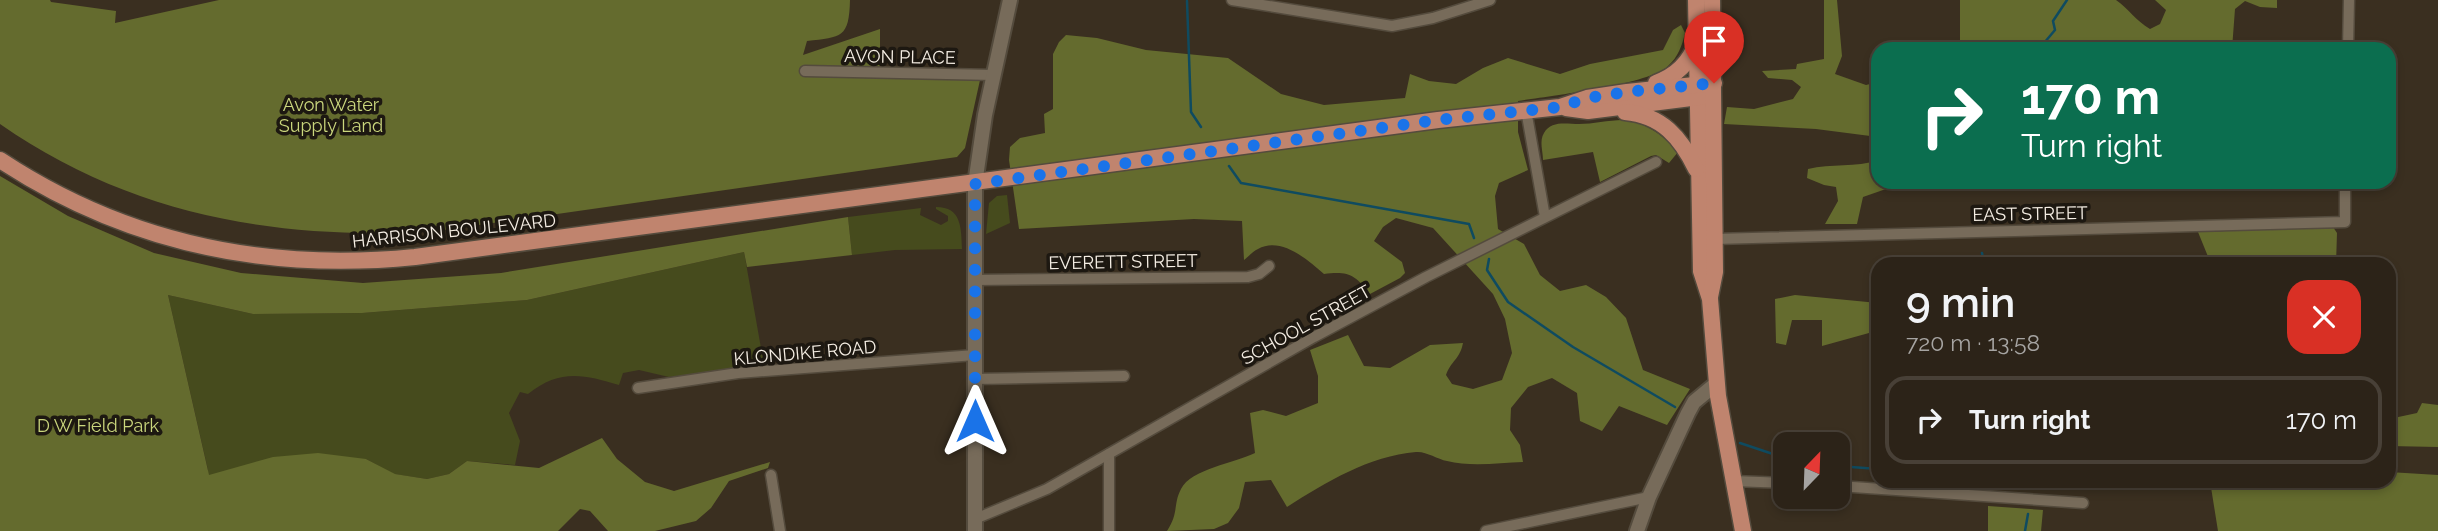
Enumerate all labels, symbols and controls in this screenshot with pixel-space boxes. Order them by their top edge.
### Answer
pin [1684,11,1744,83]
icon: arrive [1695,22,1733,60]
street label: AVON PLACE [844,45,956,68]
text: 170 m [2021,68,2160,125]
icon: right [1906,70,1997,161]
park label: Avon Water Supply Land [279,94,383,136]
text: Turn right [2021,127,2162,164]
street label: EAST STREET [1972,202,2088,225]
street label: HARRISON BOULEVARD [351,209,557,252]
street label: EVERETT STREET [1048,250,1198,273]
text: 9 min [1906,278,2015,327]
street label: SCHOOL STREET [1237,280,1374,369]
button: close [2287,280,2361,354]
text: 720 m · 13:58 [1906,329,2040,356]
street label: KLONDIKE ROAD [733,336,877,369]
position arrow [938,384,1012,458]
icon: right [1910,401,1948,439]
text: Turn right [1969,405,2090,435]
text: 170 m [2286,405,2357,435]
park label: D W Field Park [37,415,160,436]
north arrow [1773,432,1850,509]
map controls [1773,432,1850,509]

